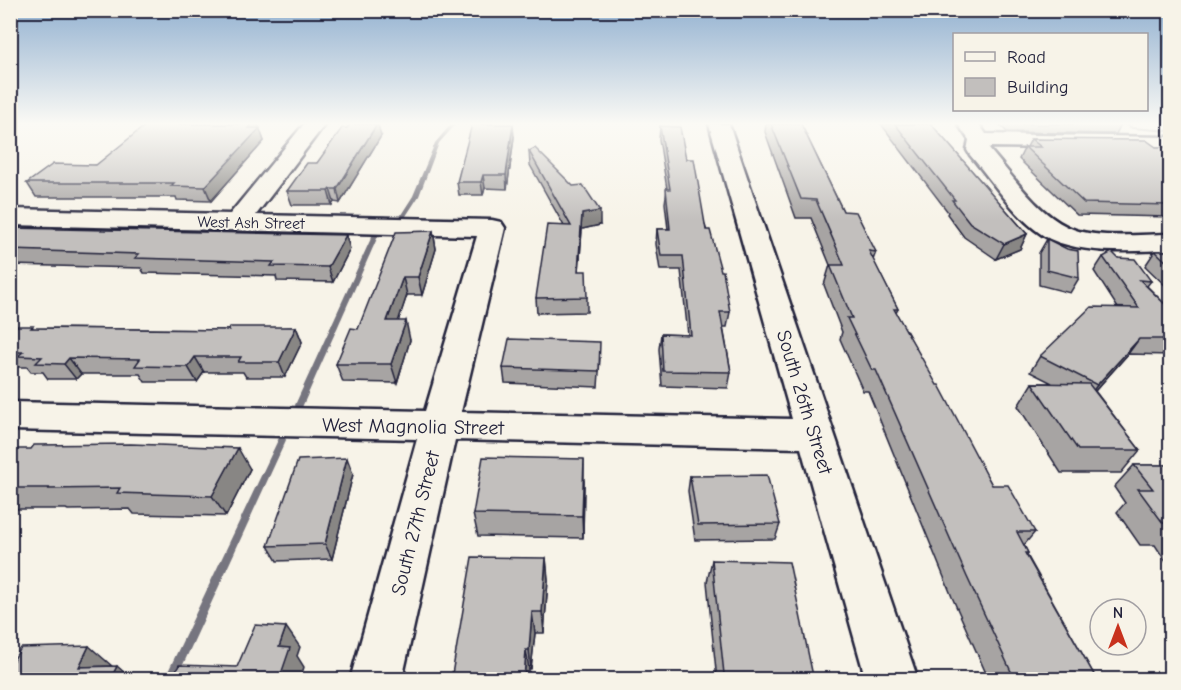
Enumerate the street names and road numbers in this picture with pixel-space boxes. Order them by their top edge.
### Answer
street label: West Ash Street [197,213,305,233]
street label: South 26th Street [772,327,838,478]
street label: West Magnolia Street [322,413,505,440]
street label: South 27th Street [386,447,445,598]

